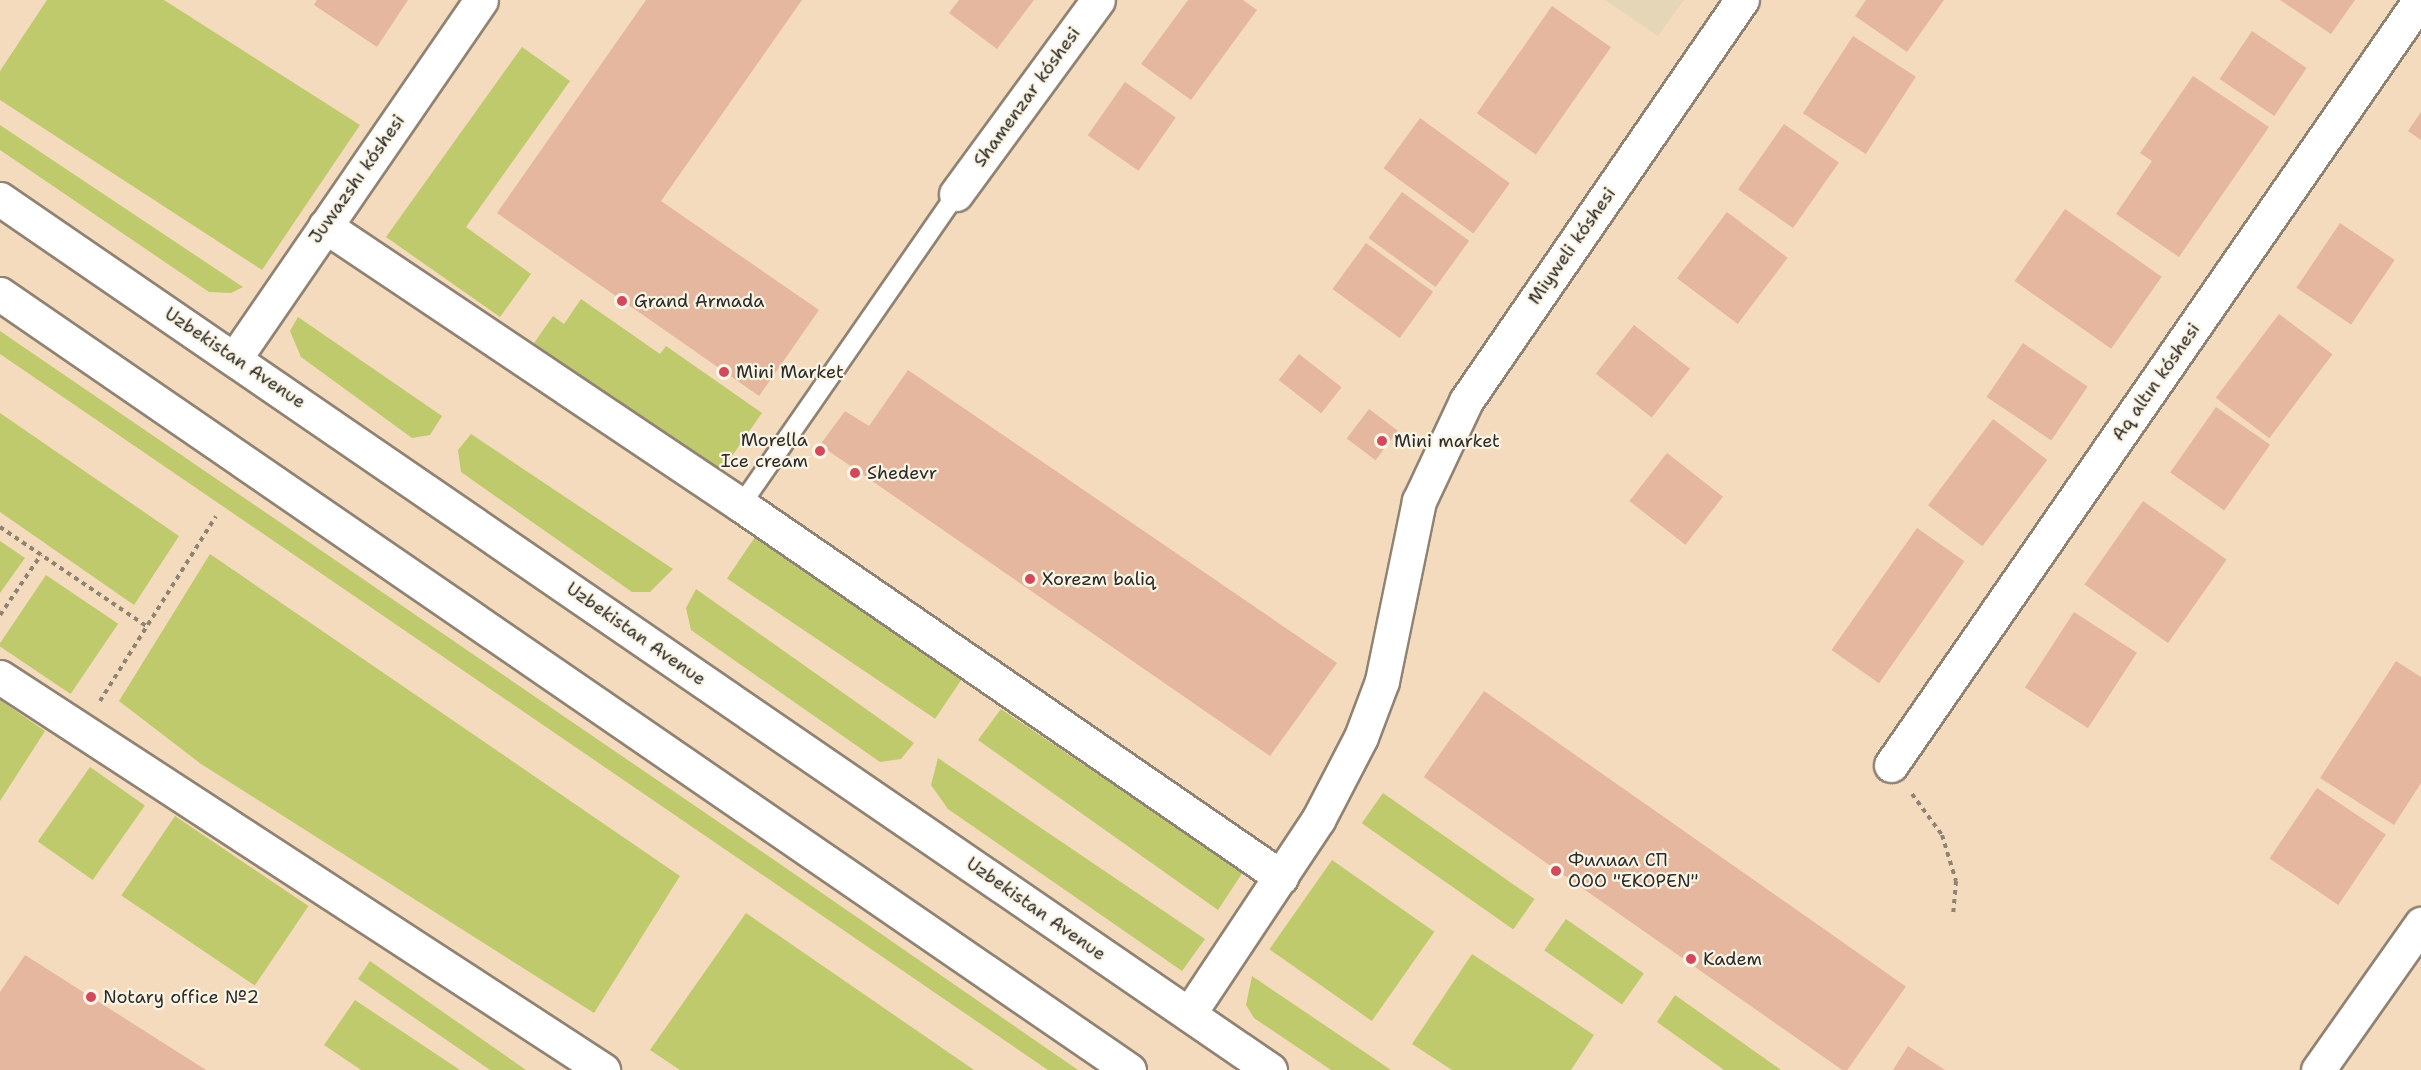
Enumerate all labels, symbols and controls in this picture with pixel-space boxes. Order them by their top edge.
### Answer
street label: Shamenzar kóshesi [969,23,1085,171]
street label: Juwazshı kóshesi [305,110,409,248]
street label: Miyweli kóshesi [1524,183,1620,309]
place label: Grand Armada [634,290,765,312]
marker: Grand Armada [615,294,629,308]
street label: Uzbekistan Avenue [161,303,309,413]
street label: Aq altın kóshesi [2107,319,2205,445]
place label: Mini Market [736,361,844,383]
marker: Mini Market [717,365,731,379]
place label: Morella Ice cream [721,430,808,472]
place label: Mini market [1394,430,1500,452]
marker: Mini market [1375,434,1389,448]
marker: Morella Ice cream [813,444,827,458]
place label: Shedevr [867,462,937,484]
marker: Shedevr [848,466,862,480]
place label: Xorezm baliq [1042,568,1155,590]
marker: Xorezm baliq [1023,572,1037,586]
street label: Uzbekistan Avenue [562,578,710,690]
place label: Филиал СП OOO "EKOPEN" [1568,850,1698,892]
street label: Uzbekistan Avenue [962,853,1110,965]
marker: Филиал СП OOO "EKOPEN" [1549,864,1563,878]
place label: Kadem [1703,948,1762,970]
marker: Kadem [1684,952,1698,966]
place label: Notary office №2 [103,986,259,1008]
marker: Notary office №2 [84,990,98,1004]

